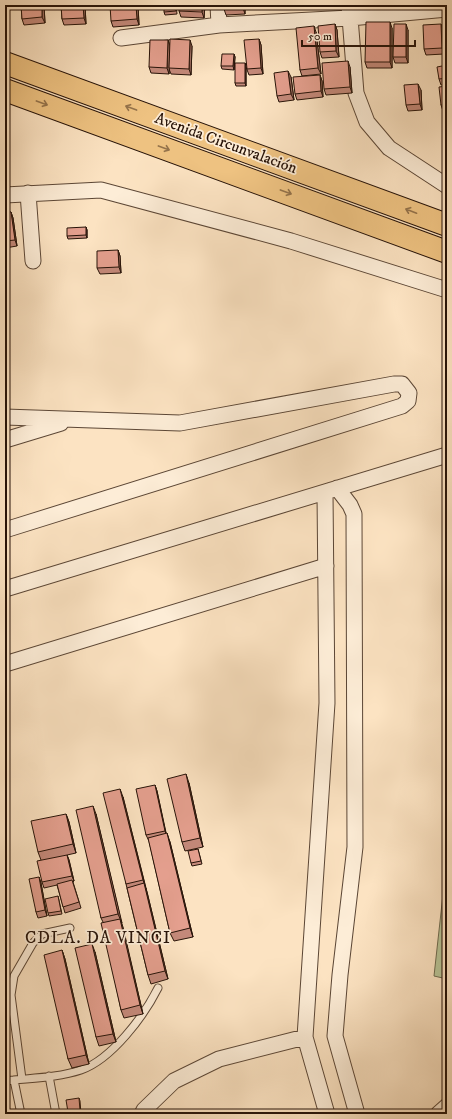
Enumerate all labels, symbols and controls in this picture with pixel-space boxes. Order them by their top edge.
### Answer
scale bar [302,22,415,48]
text: 50 m [308,29,332,44]
one-way arrow [35,100,47,108]
one-way arrow [125,104,137,112]
street label: Avenida Circunvalación [152,108,301,178]
one-way arrow [157,144,169,152]
one-way arrow [280,189,292,197]
one-way arrow [405,206,417,214]
district label: CDLA. DA VINCI [25,927,171,949]

